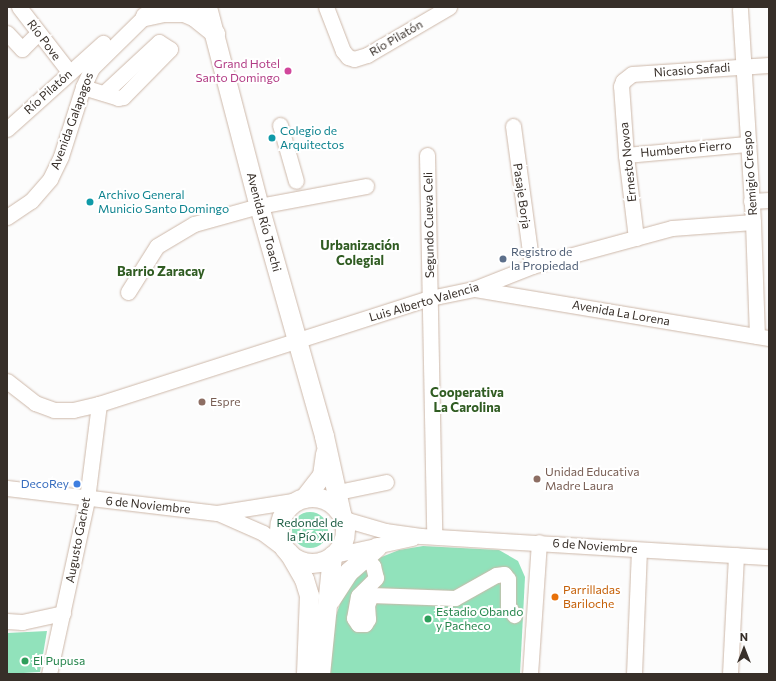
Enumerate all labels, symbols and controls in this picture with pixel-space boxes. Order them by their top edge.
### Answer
street label: Río Pove [24,17,64,63]
street label: Río Pilatón [367,17,425,59]
place label: Grand Hotel Santo Domingo [196,57,280,85]
street label: Nicasio Safadi [653,60,731,80]
marker: Grand Hotel Santo Domingo [283,66,293,76]
street label: Río Pilatón [21,67,75,117]
street label: Avenida Galapagos [48,71,96,171]
street label: Ernesto Novoa [617,121,639,203]
place label: Colegio de Arquitectos [280,124,344,152]
street label: Remigio Crespo [740,130,760,216]
marker: Colegio de Arquitectos [267,133,277,143]
street label: Humberto Fierro [640,138,732,160]
street label: Pasaje Borja [510,162,534,230]
street label: Avenida Río Toachi [244,171,284,273]
street label: Segundo Cueva Celi [421,172,437,278]
place label: Archivo General Municio Santo Domingo [98,188,229,216]
marker: Archivo General Municio Santo Domingo [85,197,95,207]
district label: Urbanización Colegial [320,238,400,269]
place label: Registro de la Propiedad [511,245,579,273]
marker: Registro de la Propiedad [498,254,508,264]
district label: Barrio Zaracay [117,263,205,279]
street label: Luis Alberto Valencia [367,279,481,325]
street label: Avenida La Lorena [571,297,671,329]
district label: Cooperativa La Carolina [430,385,504,416]
place label: Espre [210,395,241,409]
marker: Espre [197,397,207,407]
place label: Unidad Educativa Madre Laura [545,465,639,493]
marker: Unidad Educativa Madre Laura [532,474,542,484]
place label: DecoRey [21,477,69,491]
marker: DecoRey [72,479,82,489]
street label: 6 de Noviembre [105,493,191,517]
street label: Augusto Gachet [63,496,93,584]
park label: Redondel de la Pío XII [277,516,343,544]
street label: 6 de Noviembre [552,536,638,556]
place label: Parrilladas Bariloche [563,583,621,611]
marker: Parrilladas Bariloche [550,592,560,602]
place label: Estadio Obando y Pacheco [436,605,523,633]
marker: Estadio Obando y Pacheco [423,614,433,624]
north arrow [724,629,764,669]
text: N [740,630,748,643]
place label: El Pupusa [33,654,85,668]
marker: El Pupusa [20,656,30,666]

